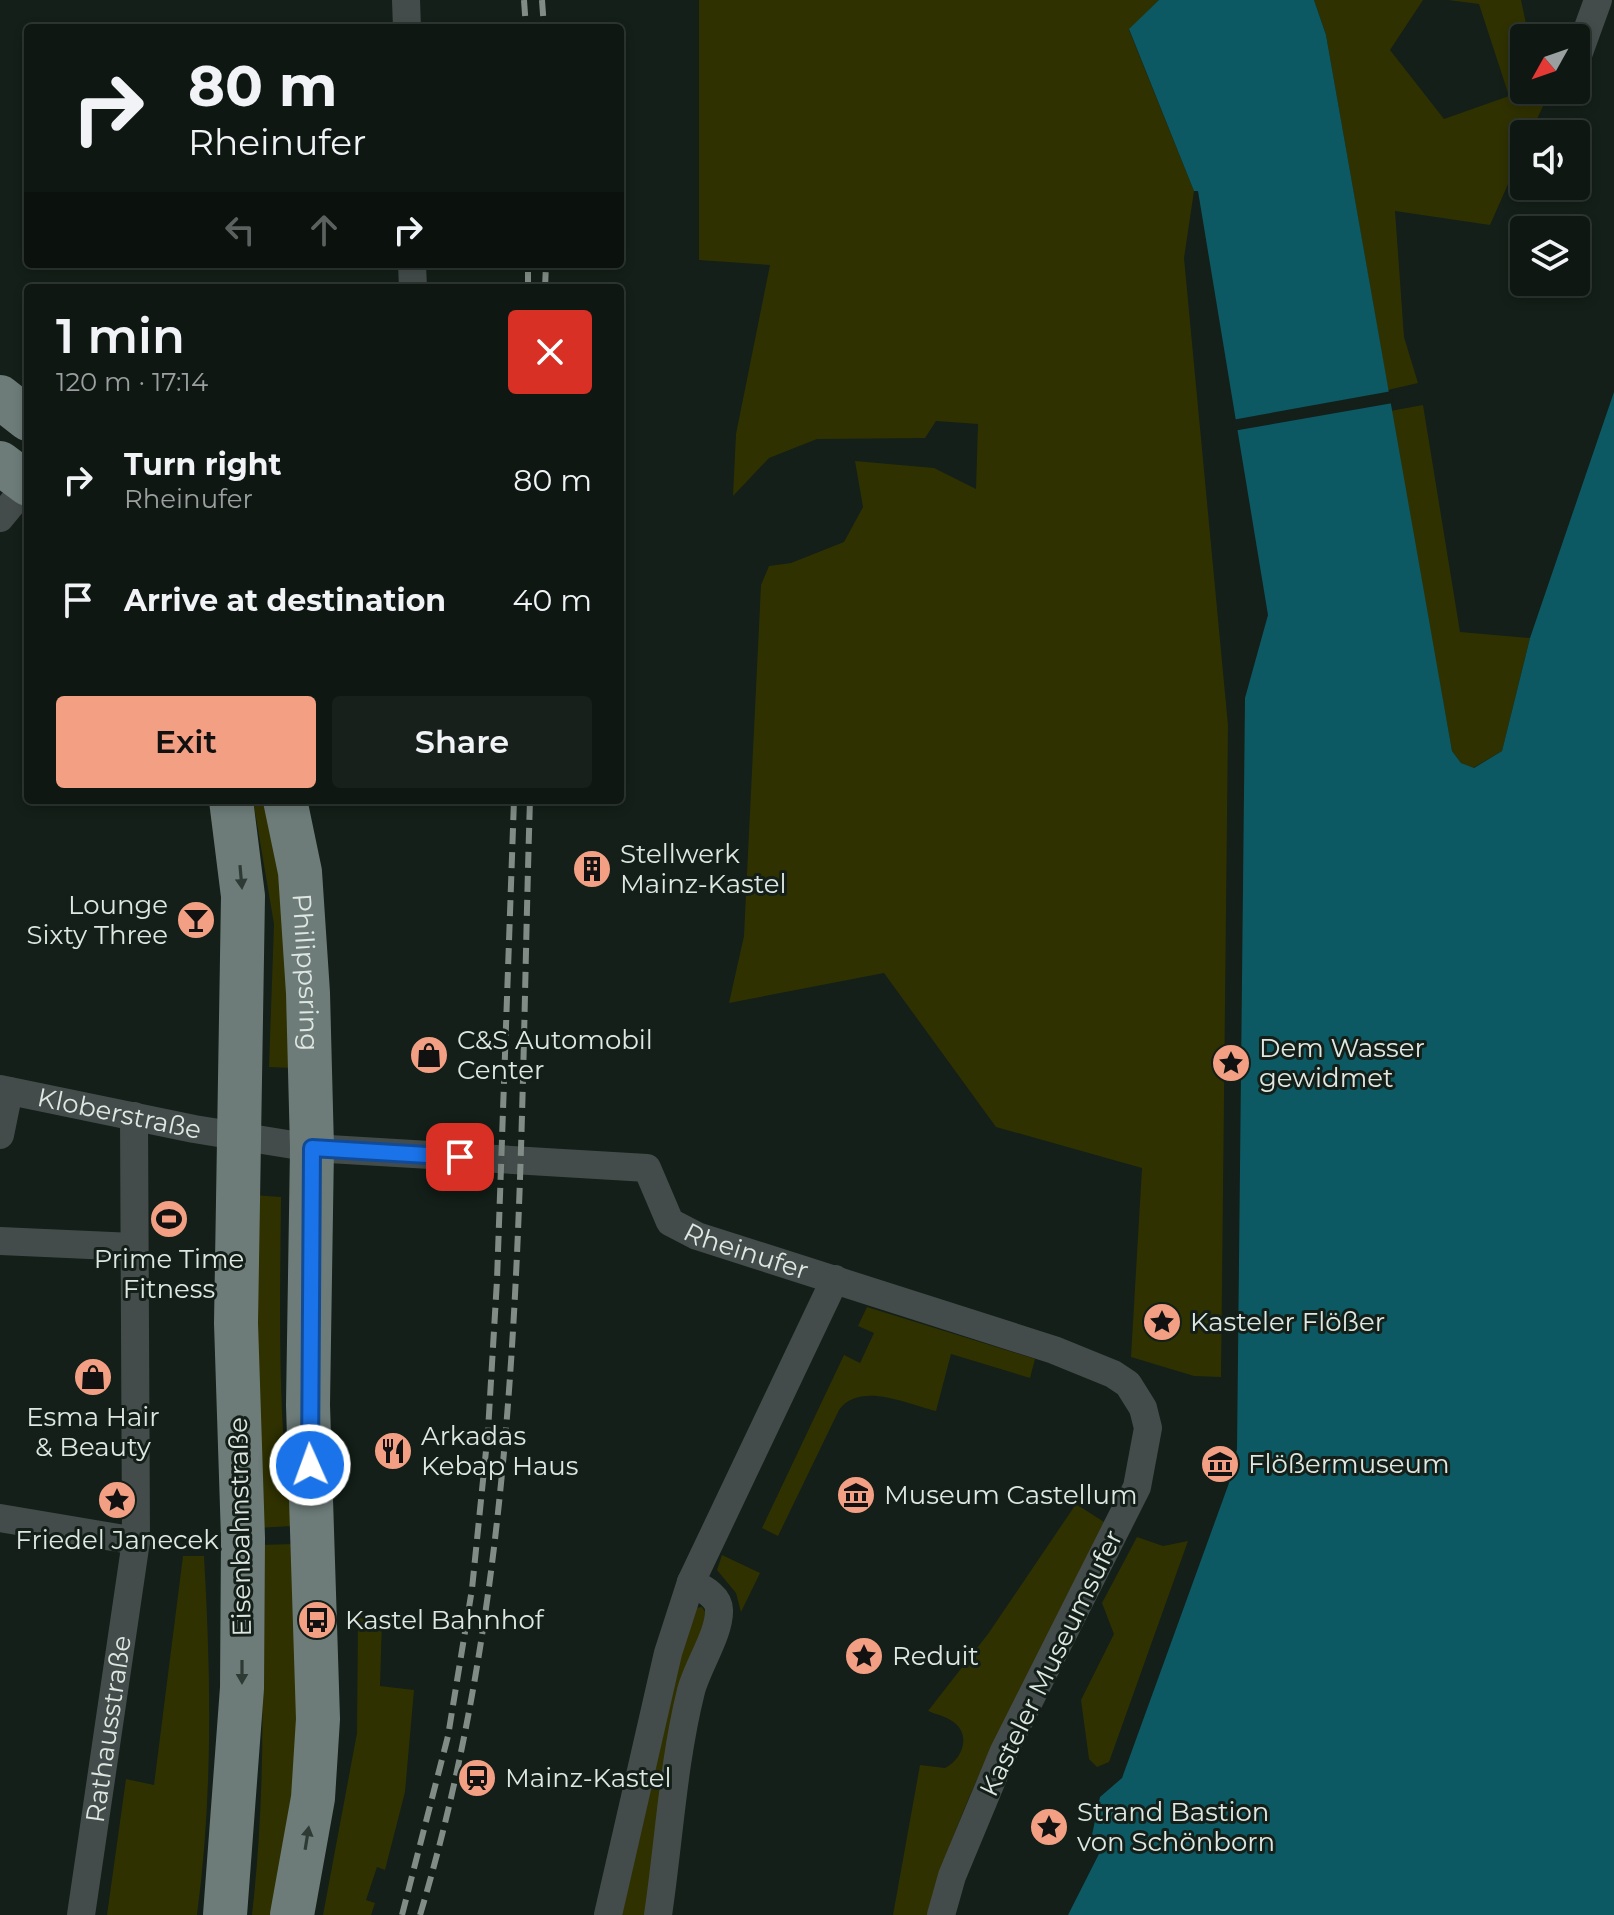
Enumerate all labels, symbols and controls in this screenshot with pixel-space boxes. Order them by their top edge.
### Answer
north arrow [1510,24,1590,104]
map controls [1510,24,1590,296]
text: 80 m [188,52,338,120]
icon: right [56,56,160,160]
text: Rheinufer [188,120,366,164]
button: sound [1510,120,1590,200]
icon: left [218,208,262,252]
icon: ahead [302,208,346,252]
icon: right [386,208,430,252]
button: layers [1510,216,1590,296]
text: 1 min [56,307,185,365]
button: close [508,310,592,394]
text: 120 m · 17:14 [56,366,208,398]
text: Turn right [124,446,281,483]
icon: right [56,458,100,502]
text: 80 m [513,462,592,499]
text: Rheinufer [124,483,253,515]
icon: arrive [56,578,100,622]
text: Arrive at destination [124,582,446,619]
text: 40 m [513,582,592,619]
button: Exit [56,696,316,788]
button: Share [332,696,592,788]
place label: Stellwerk Mainz-Kastel [620,838,787,900]
building icon: Stellwerk Mainz-Kastel [571,848,613,890]
one-way arrow [235,865,248,890]
place label: Lounge Sixty Three [27,889,168,951]
street label: Philippsring [285,892,325,1052]
bar icon: Lounge Sixty Three [175,899,217,941]
place label: C&S Automobil Center [457,1024,653,1086]
place label: Dem Wasser gewidmet [1259,1032,1425,1094]
shop icon: C&S Automobil Center [408,1034,450,1076]
place icon: Dem Wasser gewidmet [1210,1042,1252,1084]
street label: Kloberstraße [35,1081,204,1146]
pin [426,1123,494,1191]
icon: arrive [438,1135,482,1179]
sports icon: Prime Time Fitness [148,1198,190,1240]
street label: Rheinufer [678,1216,813,1287]
place label: Prime Time Fitness [94,1243,244,1305]
place icon: Kasteler Flößer [1141,1301,1183,1343]
place label: Kasteler Flößer [1190,1306,1385,1338]
shop icon: Esma Hair & Beauty [72,1356,114,1398]
place label: Esma Hair & Beauty [26,1401,160,1463]
street label: Eisenbahnstraße [222,1417,258,1637]
place label: Arkadas Kebap Haus [421,1420,579,1482]
position arrow [268,1423,352,1507]
restaurant icon: Arkadas Kebap Haus [372,1430,414,1472]
museum icon: Flößermuseum [1199,1443,1241,1485]
place label: Flößermuseum [1248,1448,1450,1480]
museum icon: Museum Castellum [835,1474,877,1516]
place icon: Friedel Janecek [96,1479,138,1521]
place label: Museum Castellum [884,1479,1138,1511]
place label: Friedel Janecek [15,1524,219,1556]
street label: Kasteler Museumsufer [973,1525,1129,1801]
bus stop icon: Kastel Bahnhof [296,1599,338,1641]
place label: Kastel Bahnhof [345,1604,545,1636]
street label: Rathausstraße [79,1633,138,1825]
place icon: Reduit [843,1635,885,1677]
place label: Reduit [892,1640,979,1672]
one-way arrow [236,1660,248,1685]
station icon: Mainz-Kastel [456,1757,498,1799]
place label: Mainz-Kastel [505,1762,672,1794]
place label: Strand Bastion von Schönborn [1077,1796,1275,1858]
place icon: Strand Bastion von Schönborn [1028,1806,1070,1848]
one-way arrow [301,1826,314,1851]

